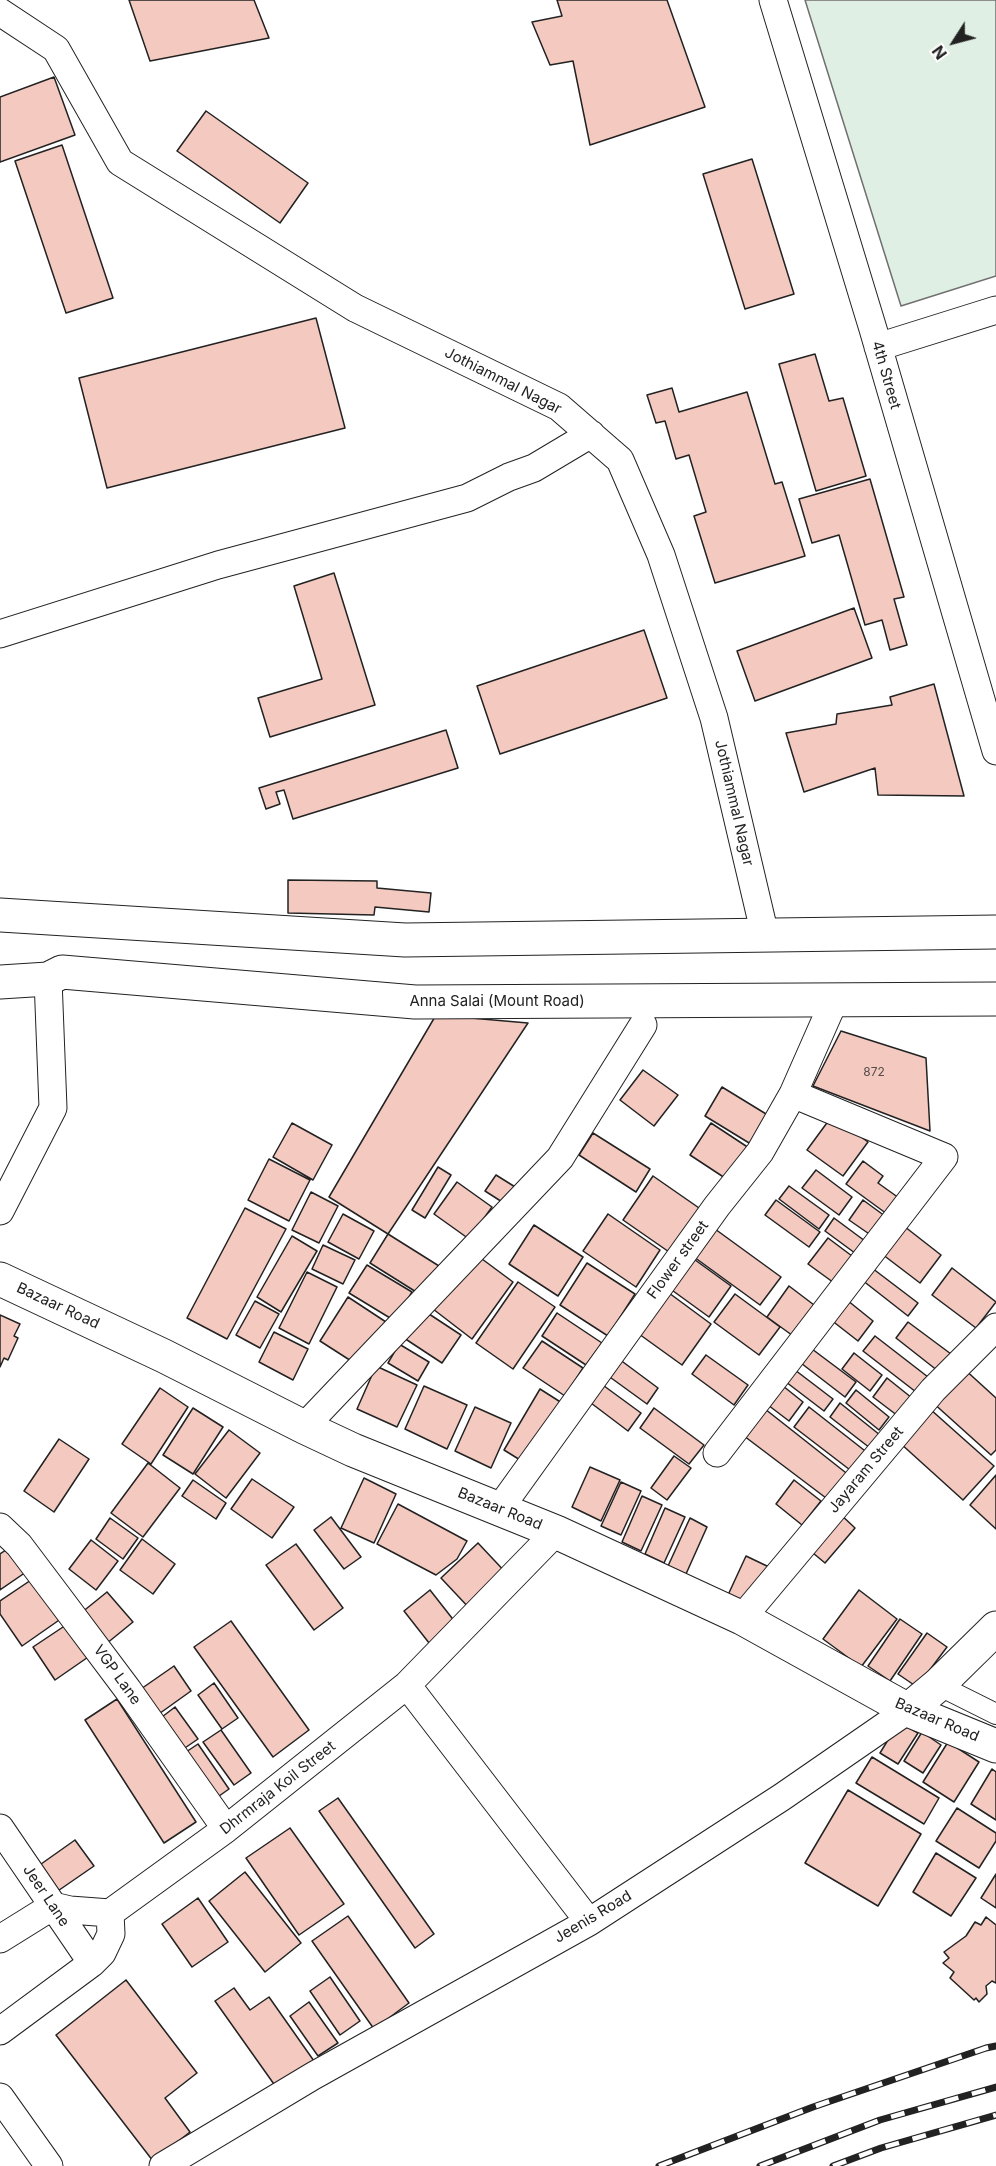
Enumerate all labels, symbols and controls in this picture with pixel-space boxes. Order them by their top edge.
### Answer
north arrow [924,12,984,72]
text: N [928,42,951,63]
street label: 4th Street [868,339,904,411]
street label: Jothiammal Nagar [441,344,565,418]
street label: Jothiammal Nagar [711,738,757,868]
street label: Anna Salai (Mount Road) [409,992,585,1010]
house number: 872 [863,1065,885,1079]
street label: Flower street [644,1217,712,1303]
street label: Bazaar Road [14,1279,102,1333]
street label: Jayaram Street [825,1423,907,1517]
street label: Bazaar Road [455,1484,545,1534]
street label: VGP Lane [89,1642,145,1708]
street label: Bazaar Road [892,1694,982,1746]
street label: Dhrmraja Koil Street [217,1737,339,1839]
street label: Jeer Lane [19,1862,73,1930]
street label: Jeenis Road [551,1887,635,1947]

